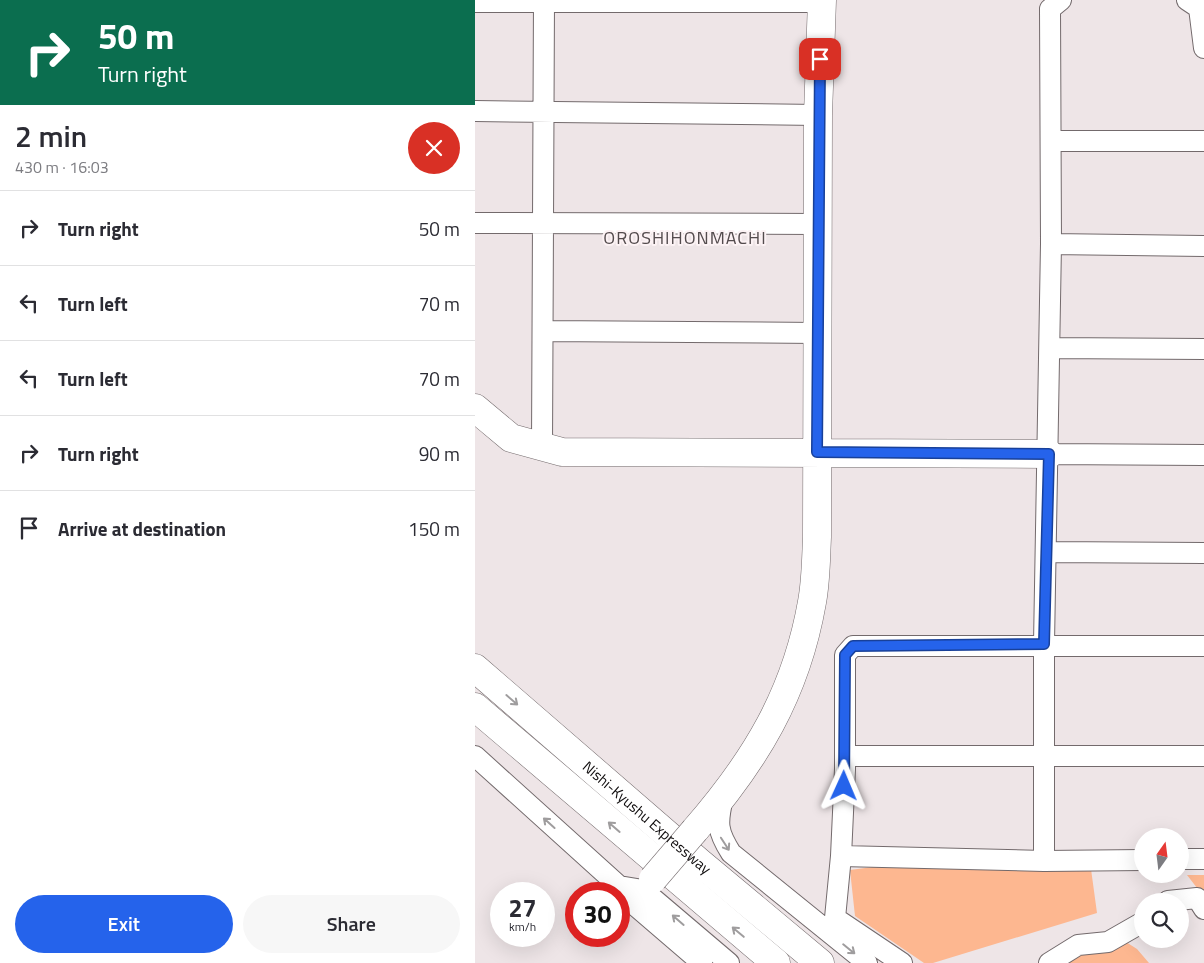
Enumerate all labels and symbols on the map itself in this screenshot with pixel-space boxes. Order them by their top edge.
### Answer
pin [799,38,841,80]
district label: OROSHIHONMACHI [603,224,767,251]
one-way arrow [505,694,518,706]
street label: Nishi-Kyushu Expressway [578,755,717,879]
position arrow [817,759,869,811]
one-way arrow [543,817,556,829]
one-way arrow [608,821,621,833]
north arrow [1134,828,1189,882]
one-way arrow [720,837,730,851]
speed limit sign: 30 [565,882,630,947]
one-way arrow [672,914,685,925]
one-way arrow [732,926,745,937]
one-way arrow [842,944,855,955]

